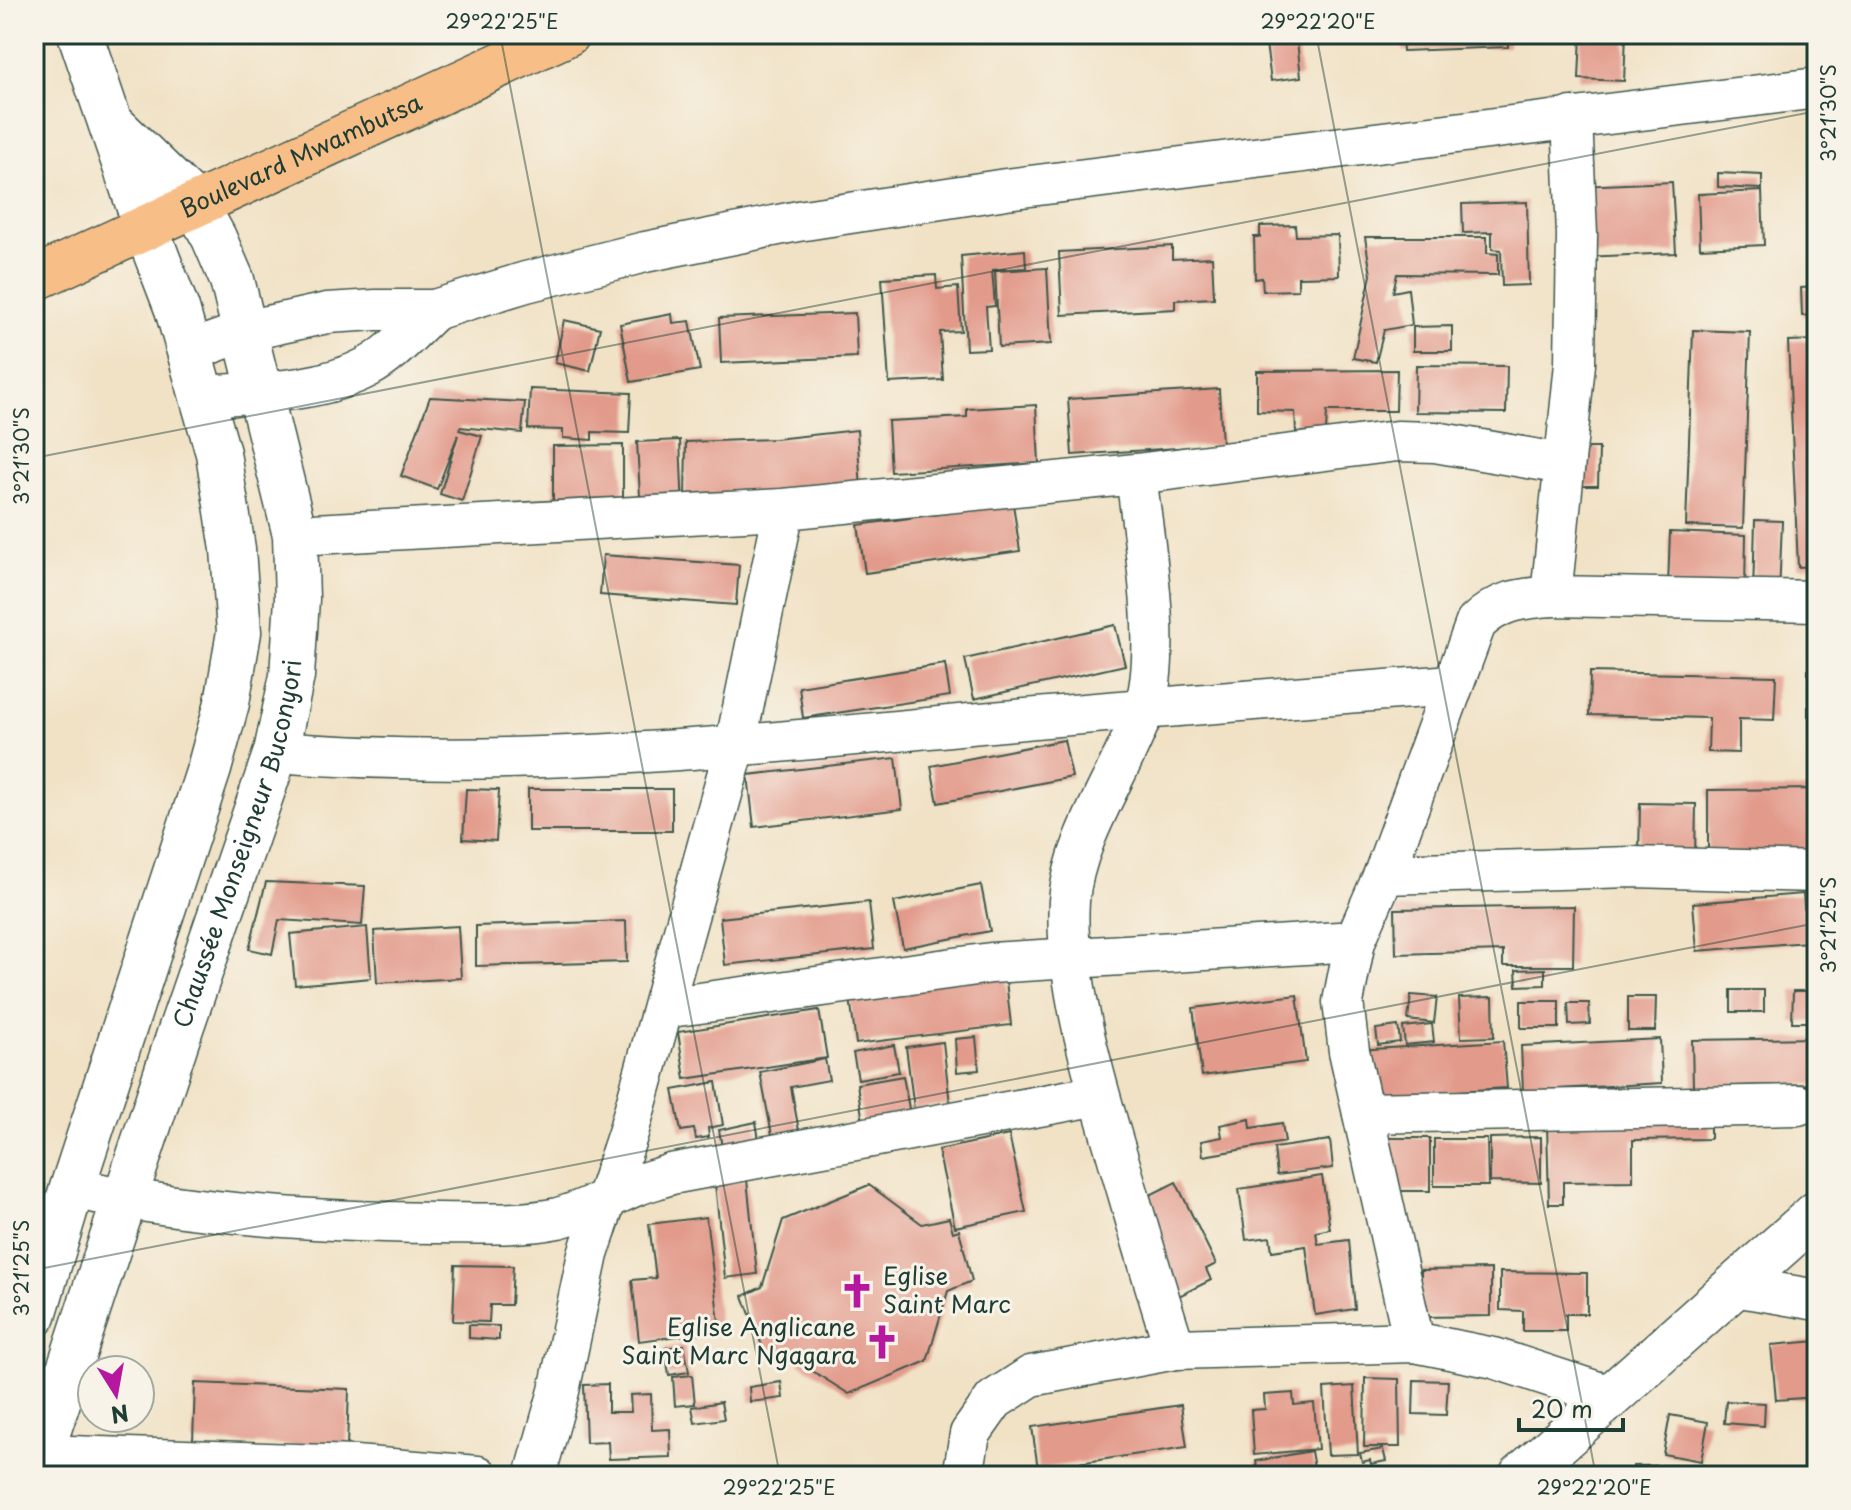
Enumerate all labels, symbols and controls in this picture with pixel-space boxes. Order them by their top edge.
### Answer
text: 29°22'25"E [445,6,559,36]
text: 29°22'20"E [1261,6,1375,36]
text: 3°21'30"S [1813,64,1843,162]
street label: Boulevard Mwambutsa [173,83,428,226]
text: 3°21'30"S [6,407,36,505]
street label: Chaussée Monseigneur Buconyori [162,658,309,1032]
text: 3°21'25"S [1813,877,1843,973]
text: 3°21'25"S [6,1220,36,1316]
place label: Eglise Saint Marc [883,1257,1011,1321]
church icon: Eglise Saint Marc [838,1272,876,1310]
place label: Eglise Anglicane Saint Marc Ngagara [621,1308,856,1372]
church icon: Eglise Anglicane Saint Marc Ngagara [863,1323,901,1361]
north arrow [76,1354,156,1434]
scale bar [1519,1382,1623,1432]
text: 20 m [1531,1390,1593,1426]
text: N [108,1397,132,1433]
text: 29°22'25"E [722,1472,836,1502]
text: 29°22'20"E [1537,1472,1651,1502]

